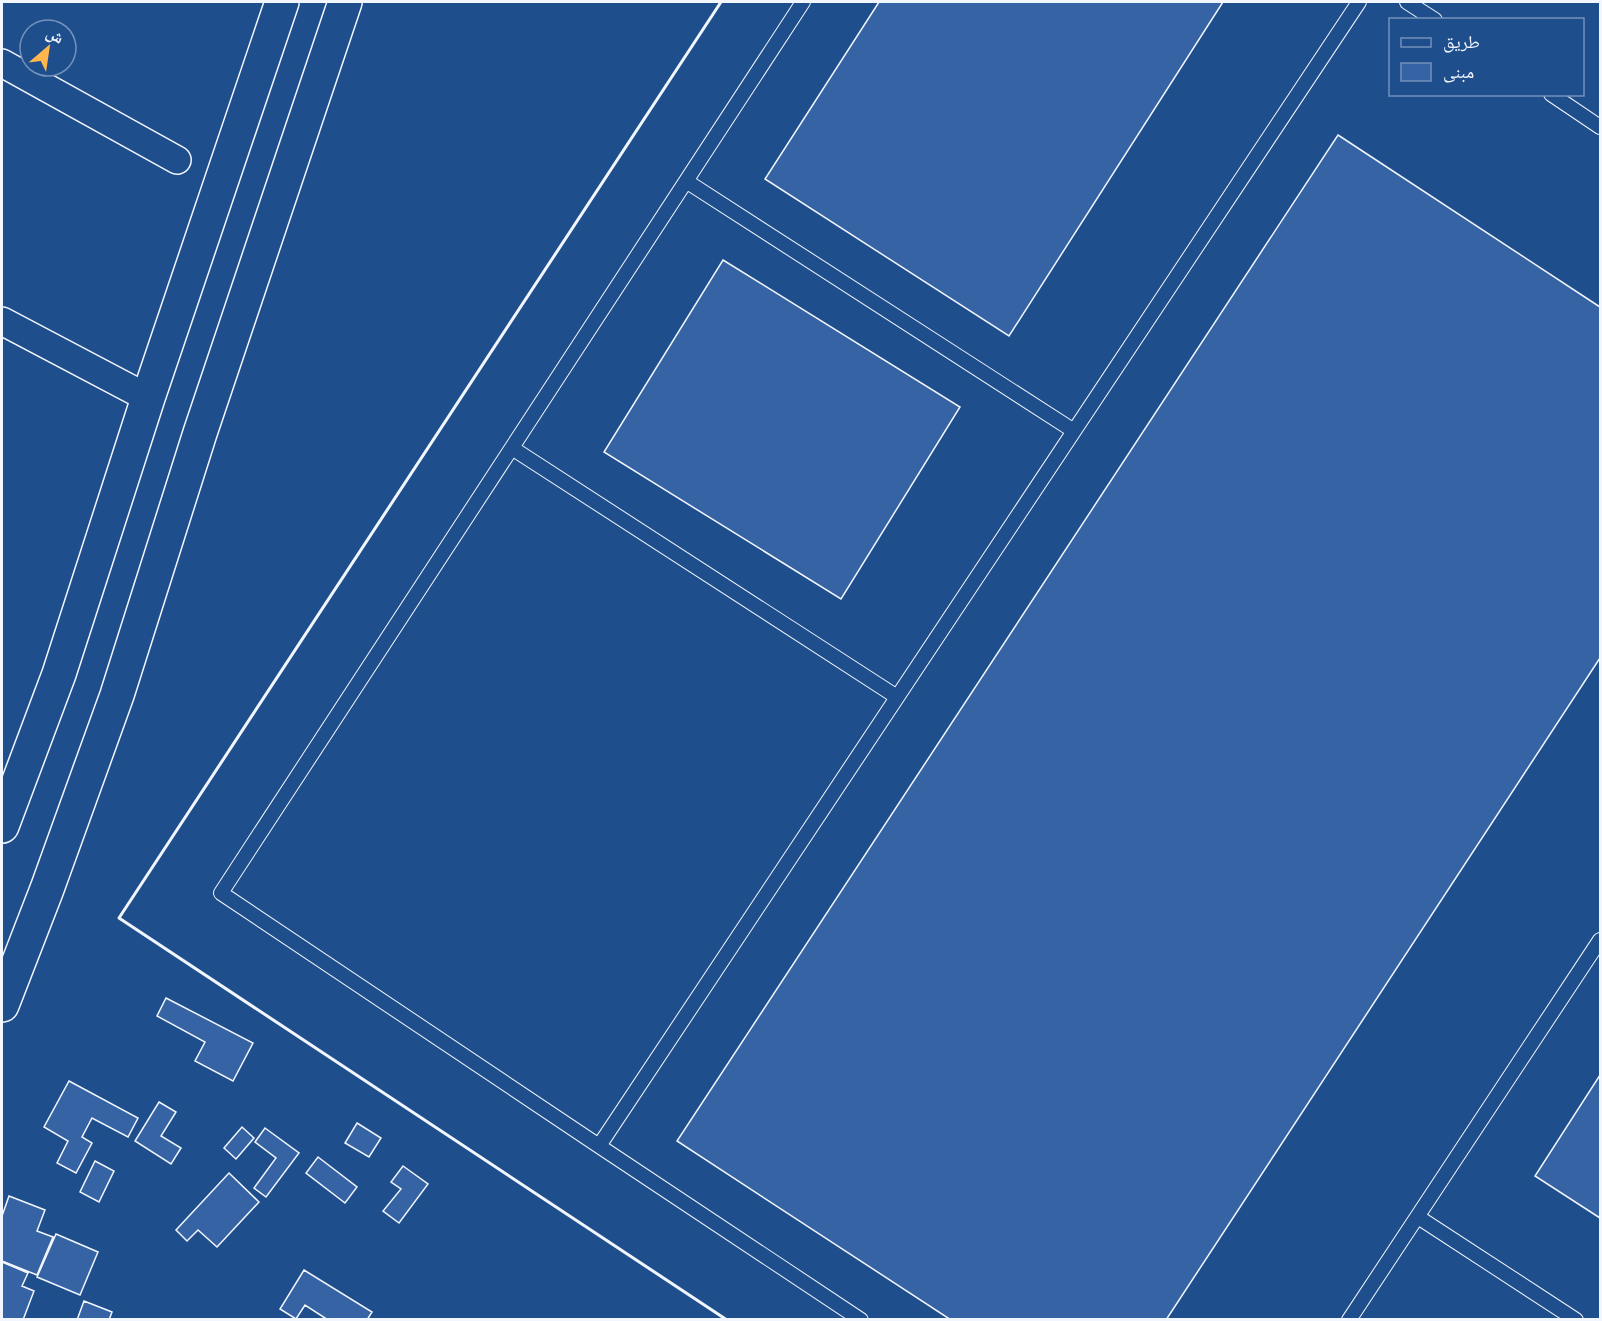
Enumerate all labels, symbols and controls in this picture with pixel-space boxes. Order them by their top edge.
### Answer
north arrow [18,18,78,78]
legend [1389,18,1584,96]
text: ش [43,22,68,48]
text: طريق [1443,30,1480,53]
text: مبنى [1443,60,1474,83]

